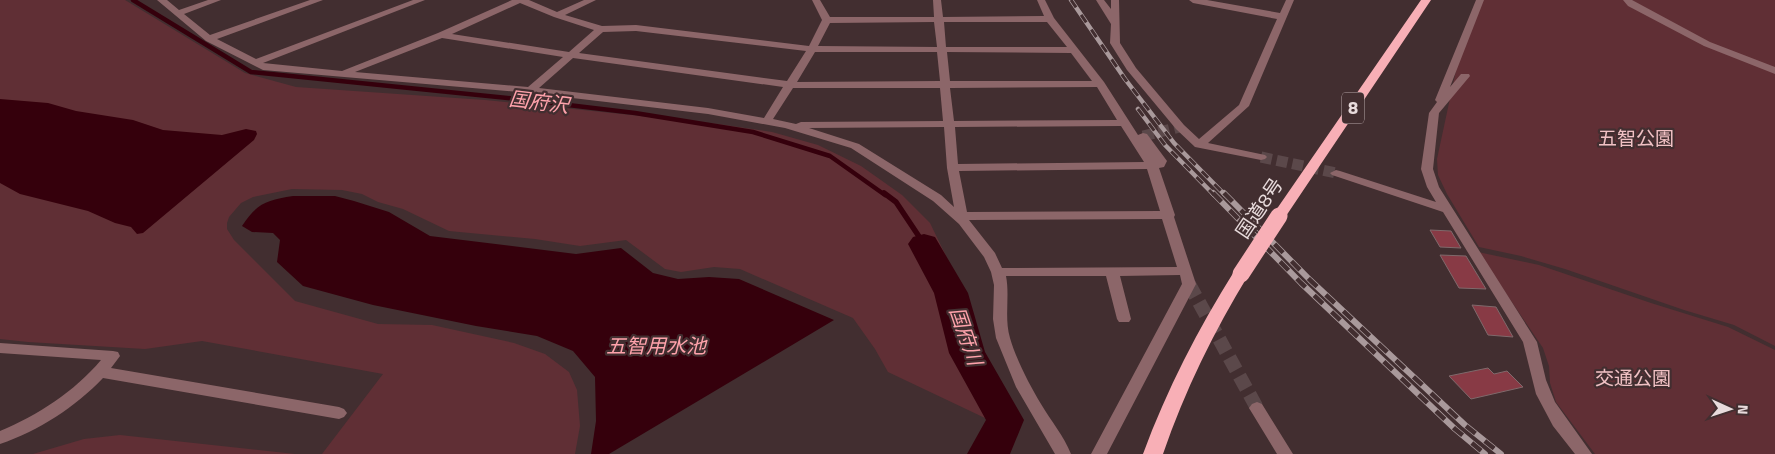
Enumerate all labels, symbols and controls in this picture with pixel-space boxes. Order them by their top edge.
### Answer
water label: 国府沢 [507,82,574,121]
road number: 8 [1342,92,1364,124]
park label: 五智公園 [1598,123,1674,152]
street label: 国道8号 [1228,172,1290,244]
water label: 国府川 [942,302,992,371]
water label: 五智用水池 [606,330,708,361]
park label: 交通公園 [1595,363,1671,392]
north arrow [1705,384,1755,434]
text: N [1733,404,1754,415]

